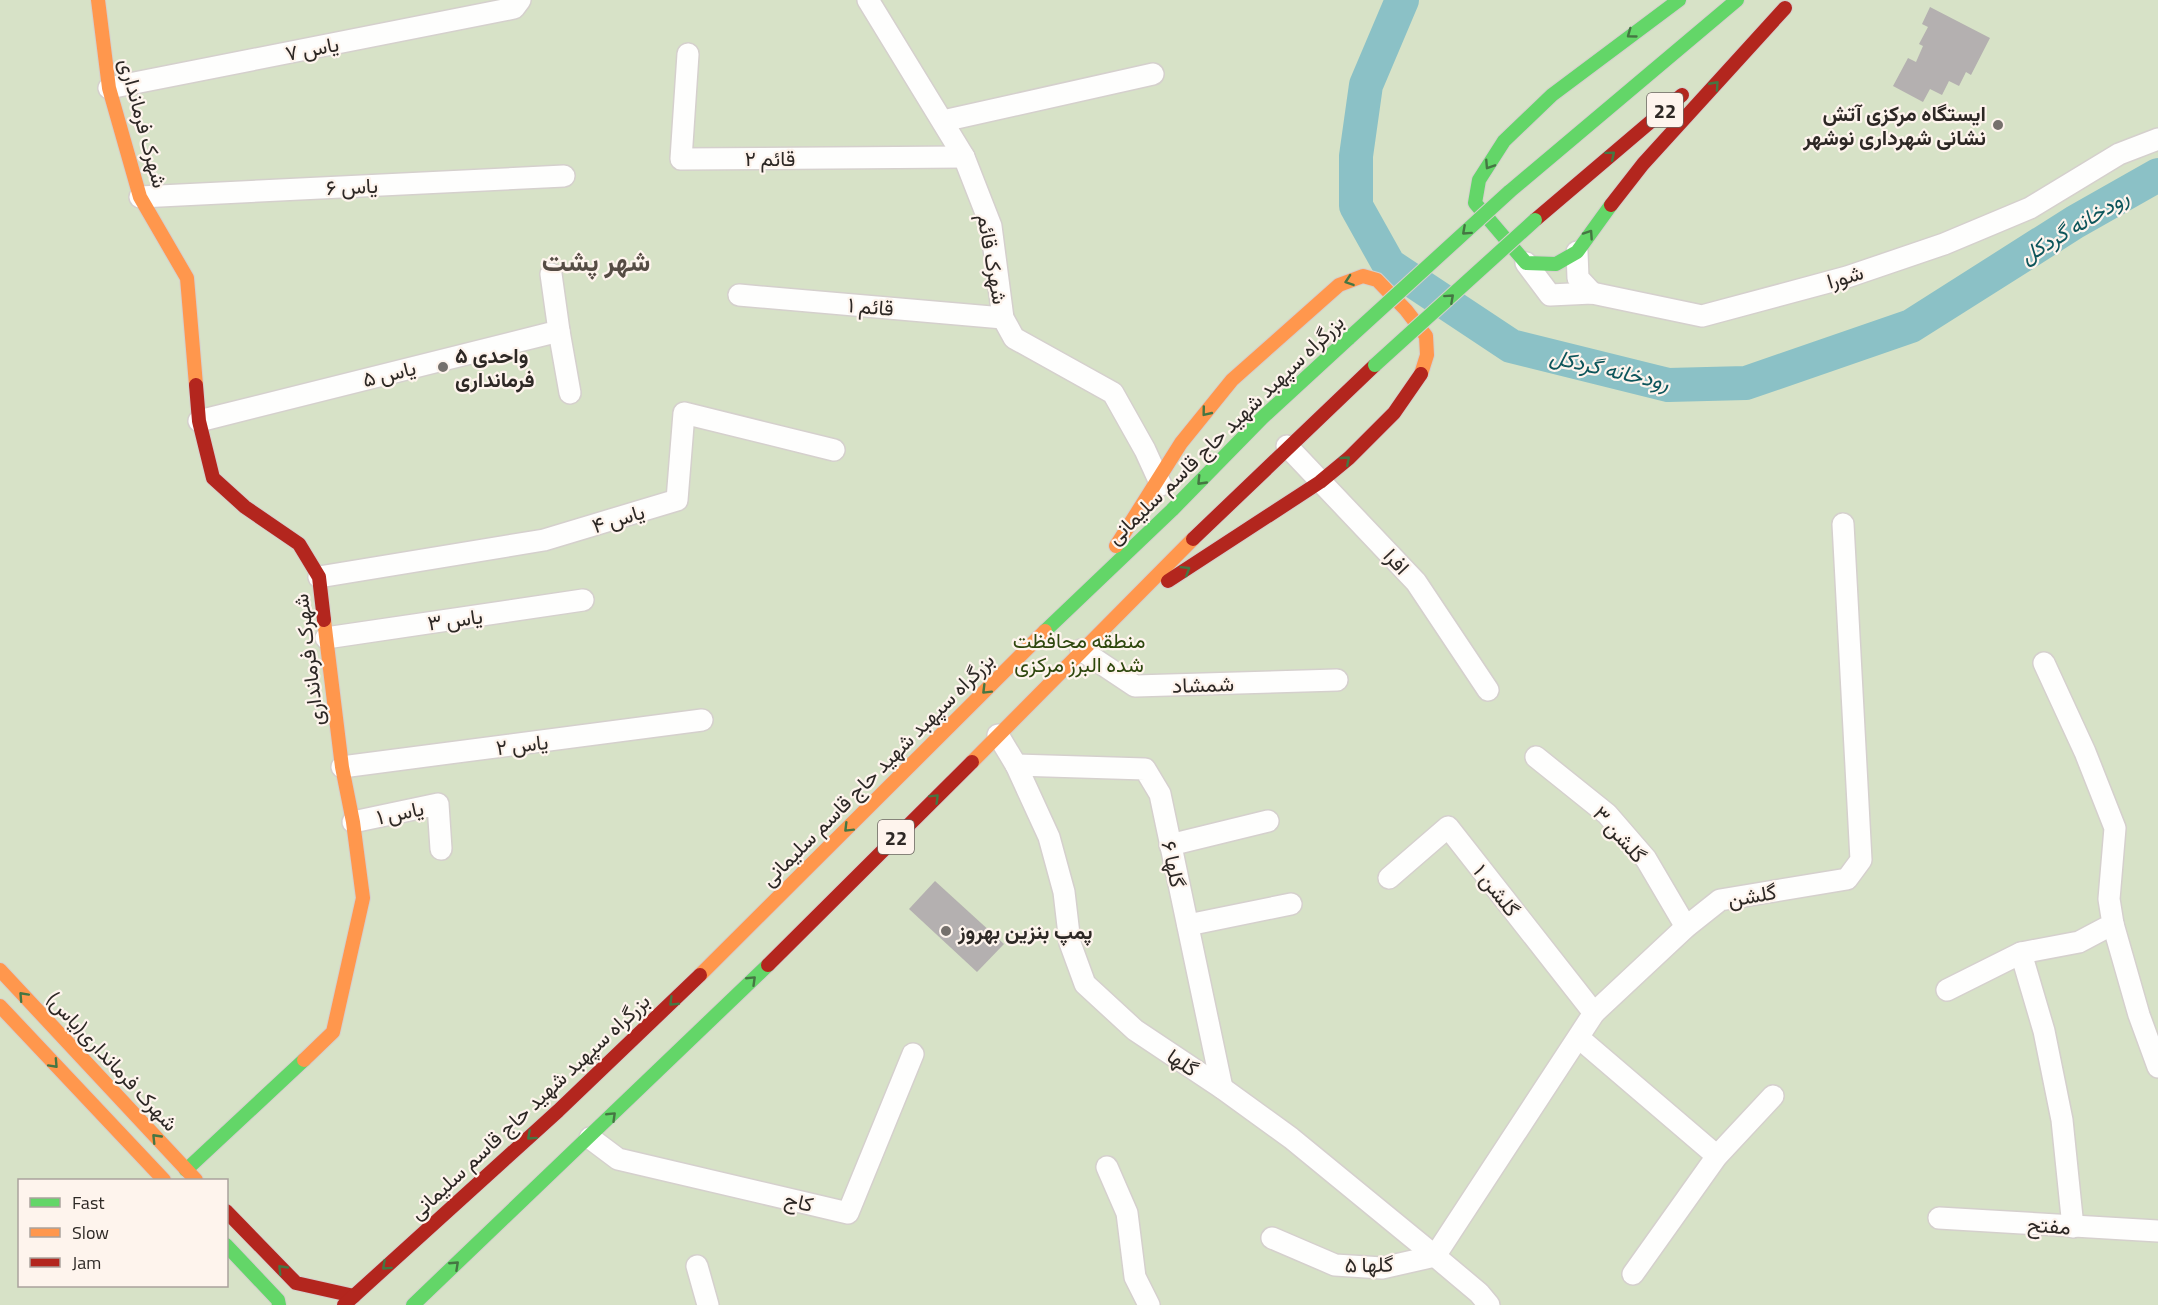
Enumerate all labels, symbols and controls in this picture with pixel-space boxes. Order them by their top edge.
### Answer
street label: یاس ۷ [283,27,341,69]
one-way arrow [1627,27,1638,38]
street label: شهرک فرمانداری [111,55,177,191]
one-way arrow [1708,81,1719,92]
road number: 22 [1647,93,1683,127]
place label: ایستگاه مرکزی آتش نشانی شهرداری نوشهر [1802,97,1986,153]
marker: ایستگاه مرکزی آتش نشانی شهرداری نوشهر [1991,118,2005,132]
street label: قائم ۲ [745,142,795,174]
one-way arrow [1604,152,1615,163]
one-way arrow [1484,159,1496,169]
street label: یاس ۶ [325,169,379,203]
water label: رودخانه گردکل [2013,180,2135,272]
street label: شهرک قائم [969,211,1017,307]
one-way arrow [1462,224,1473,235]
one-way arrow [1582,230,1593,241]
district label: شهر پشت [542,240,650,281]
street label: شورا [1823,255,1867,297]
one-way arrow [1344,274,1355,287]
street label: قائم ۱ [847,288,895,324]
one-way arrow [1443,294,1453,305]
street label: بزرگراه سپهبد شهید حاج قاسم سلیمانی [1099,306,1351,552]
place label: ۵ واحدی فرمانداری [455,339,534,395]
water label: رودخانه گردکل [1547,339,1674,399]
street label: یاس ۵ [359,351,419,395]
marker: ۵ واحدی فرمانداری [436,360,450,374]
one-way arrow [1202,405,1213,416]
one-way arrow [1339,456,1350,467]
one-way arrow [1197,474,1208,484]
street label: یاس ۴ [588,495,648,541]
street label: افرا [1376,541,1418,581]
one-way arrow [1180,566,1190,578]
street label: شهرک فرمانداری [284,592,332,728]
street label: یاس ۳ [425,599,485,639]
park label: منطقه محافظت شده البرز مرکزی [1013,624,1145,680]
street label: بزرگراه سپهبد شهید حاج قاسم سلیمانی [753,645,1001,893]
street label: شمشاد [1172,667,1234,701]
one-way arrow [982,683,993,694]
street label: یاس ۲ [494,725,550,763]
street label: یاس ۱ [373,791,427,833]
one-way arrow [927,795,938,806]
street label: گلشن ۳ [1586,798,1654,870]
one-way arrow [845,820,856,831]
road number: 22 [878,820,914,854]
street label: گلها ۶ [1153,838,1195,890]
street label: گلشن ۱ [1466,857,1528,923]
street label: گلشن [1725,875,1779,915]
place label: پمپ بنزین بهروز [957,915,1093,947]
marker: پمپ بنزین بهروز [939,924,953,938]
one-way arrow [744,977,755,988]
street label: شهرک فرمانداری(یاس) [40,984,186,1138]
street label: بزرگراه سپهبد شهید حاج قاسم سلیمانی [401,985,657,1227]
one-way arrow [19,992,30,1002]
one-way arrow [669,994,680,1005]
street label: گلها [1161,1040,1205,1084]
one-way arrow [47,1057,58,1067]
one-way arrow [605,1113,616,1124]
one-way arrow [527,1129,538,1140]
one-way arrow [152,1135,163,1145]
legend [18,1179,228,1287]
street label: کاج [781,1182,817,1220]
text: Fast [72,1189,105,1216]
street label: مفتح [2026,1208,2072,1242]
text: Slow [72,1219,109,1246]
street label: گلها ۵ [1344,1248,1394,1280]
text: Jam [72,1249,101,1276]
one-way arrow [383,1259,393,1270]
one-way arrow [449,1261,459,1272]
one-way arrow [278,1265,289,1275]

